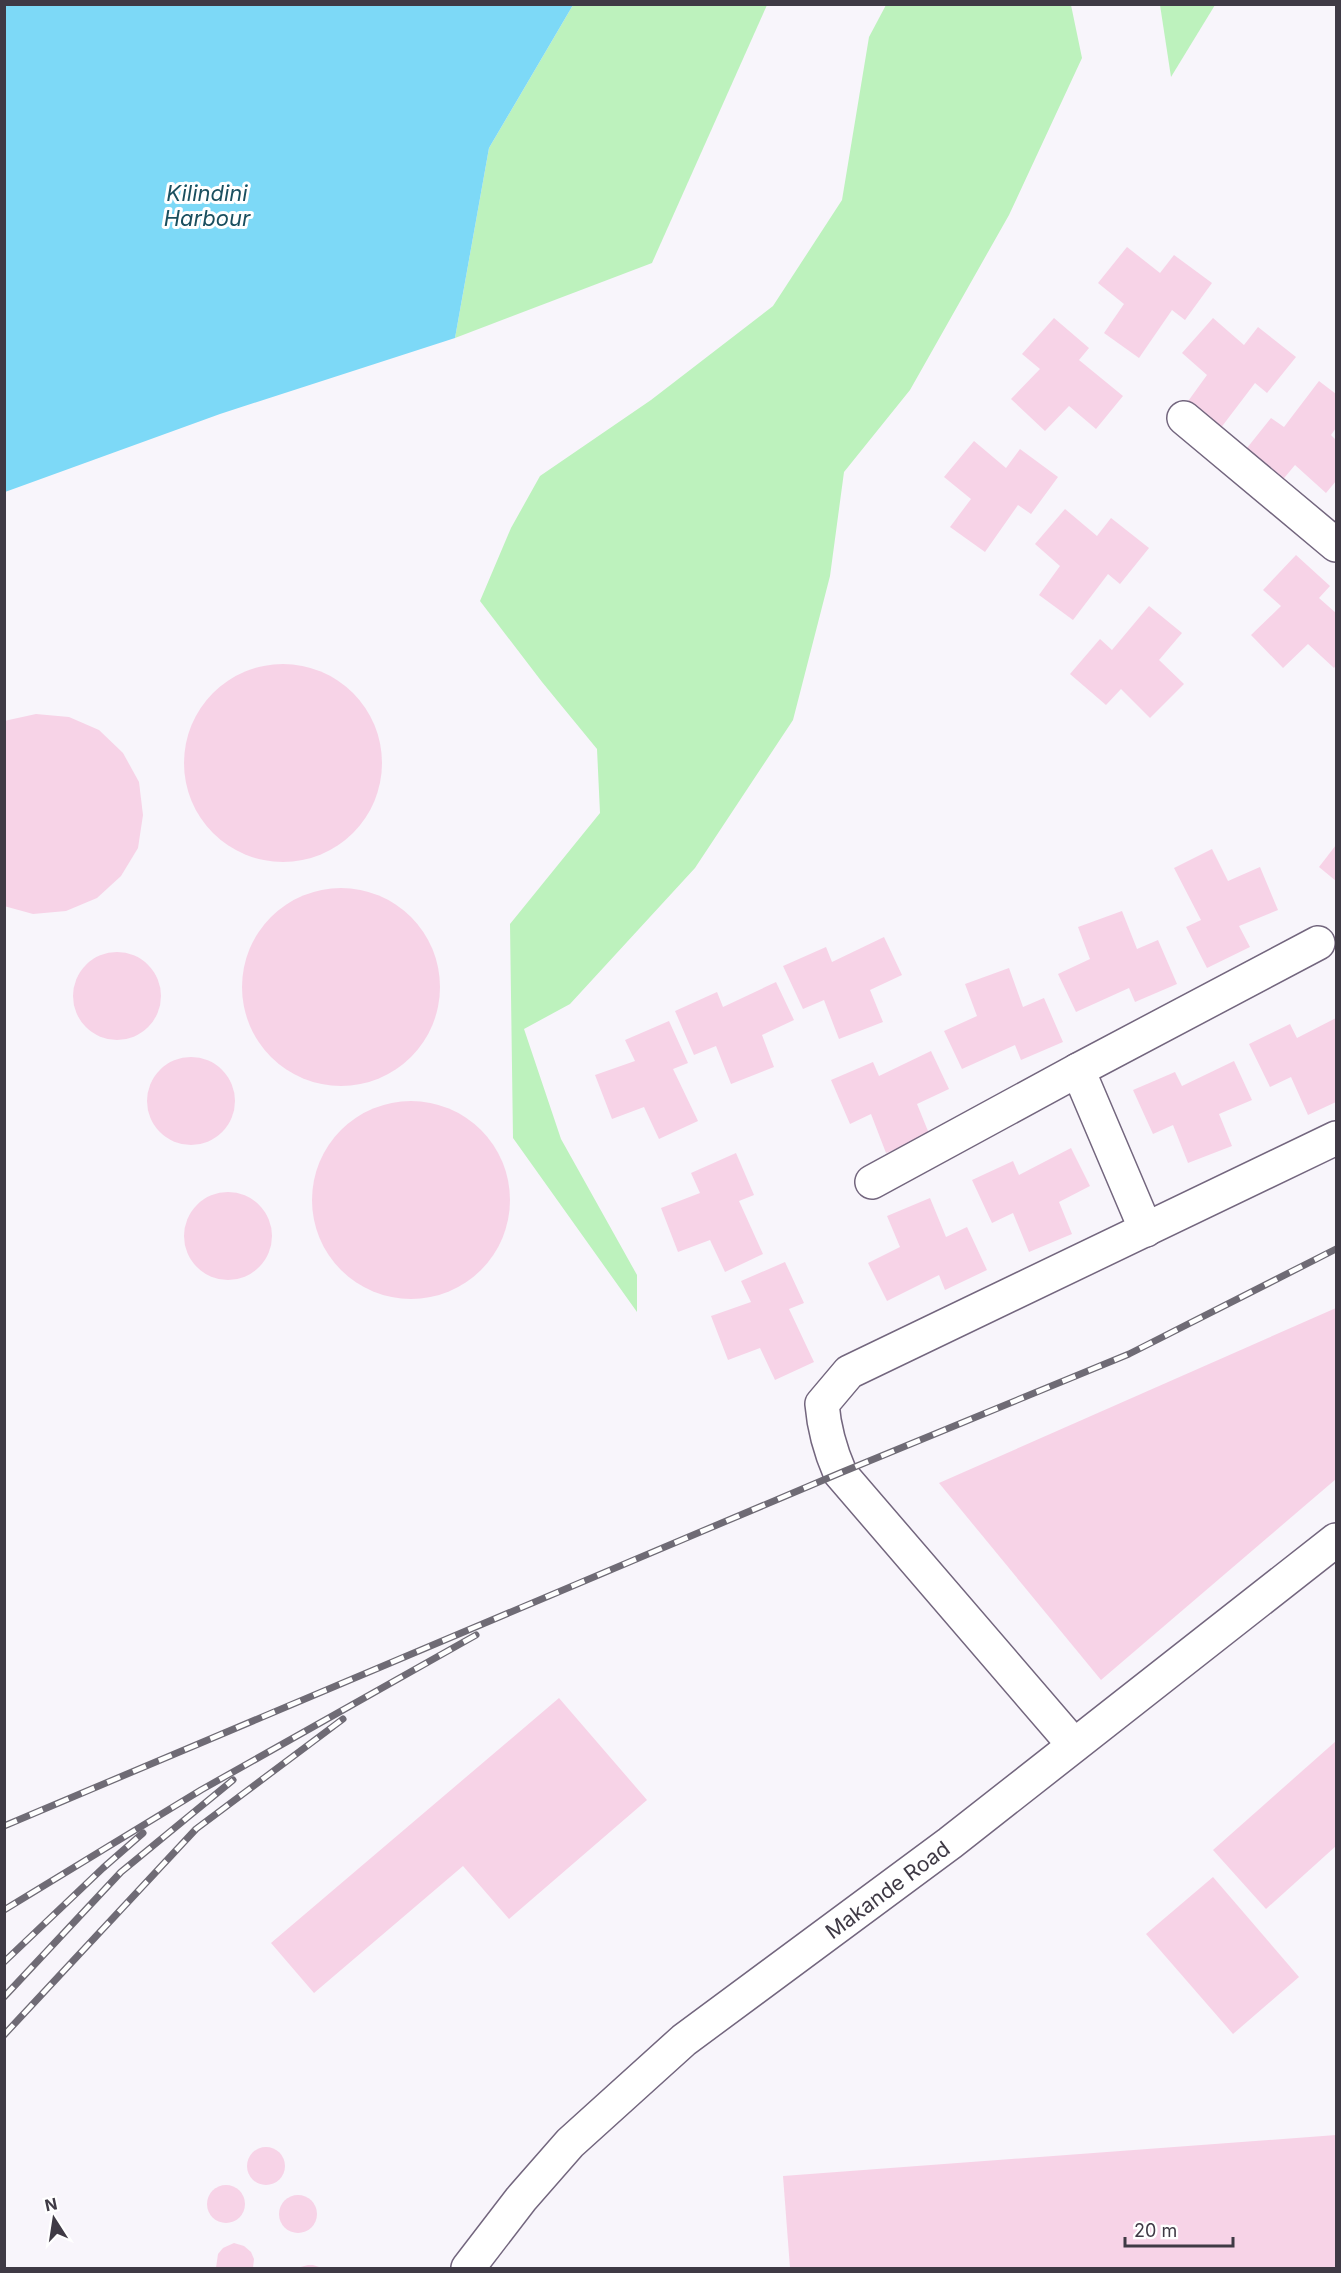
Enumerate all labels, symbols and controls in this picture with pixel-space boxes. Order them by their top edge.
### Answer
water label: Kilindini Harbour [164,180,251,231]
street label: Makande Road [820,1835,954,1944]
north arrow [24,2189,84,2249]
text: N [43,2193,59,2215]
scale bar [1125,2210,1233,2248]
text: 20 m [1134,2220,1177,2241]

